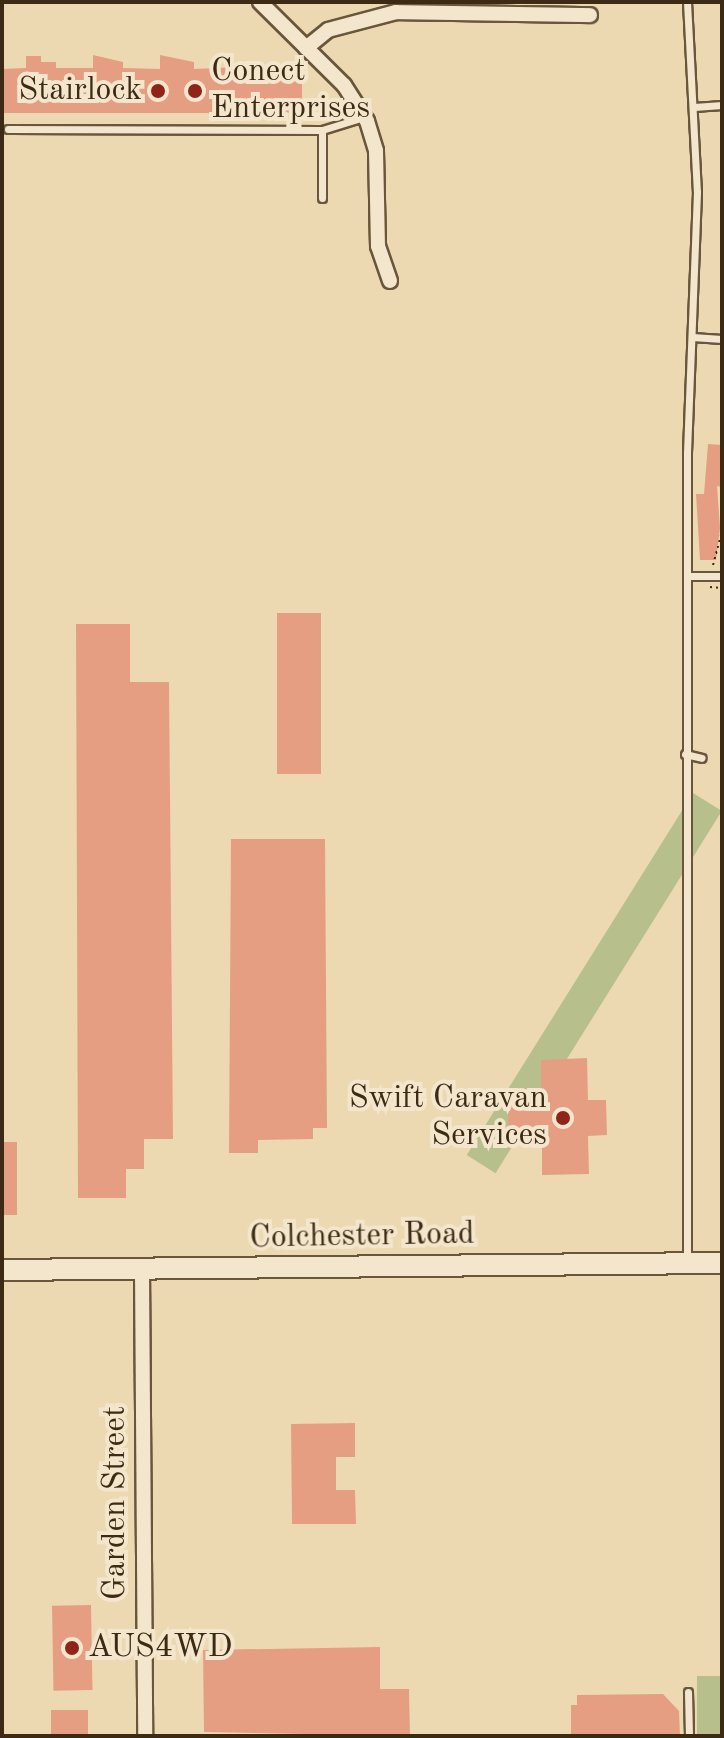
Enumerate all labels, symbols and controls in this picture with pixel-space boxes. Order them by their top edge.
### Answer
place label: Conect Enterprises [211,54,370,129]
place label: Stairlock [18,72,142,110]
marker: Stairlock [149,82,167,100]
marker: Conect Enterprises [186,82,204,100]
place label: Swift Caravan Services [349,1081,547,1156]
marker: Swift Caravan Services [554,1109,572,1127]
street label: Colchester Road [249,1216,475,1258]
street label: Garden Street [97,1406,135,1600]
place label: AUS4WD [88,1629,232,1667]
marker: AUS4WD [63,1639,81,1657]

